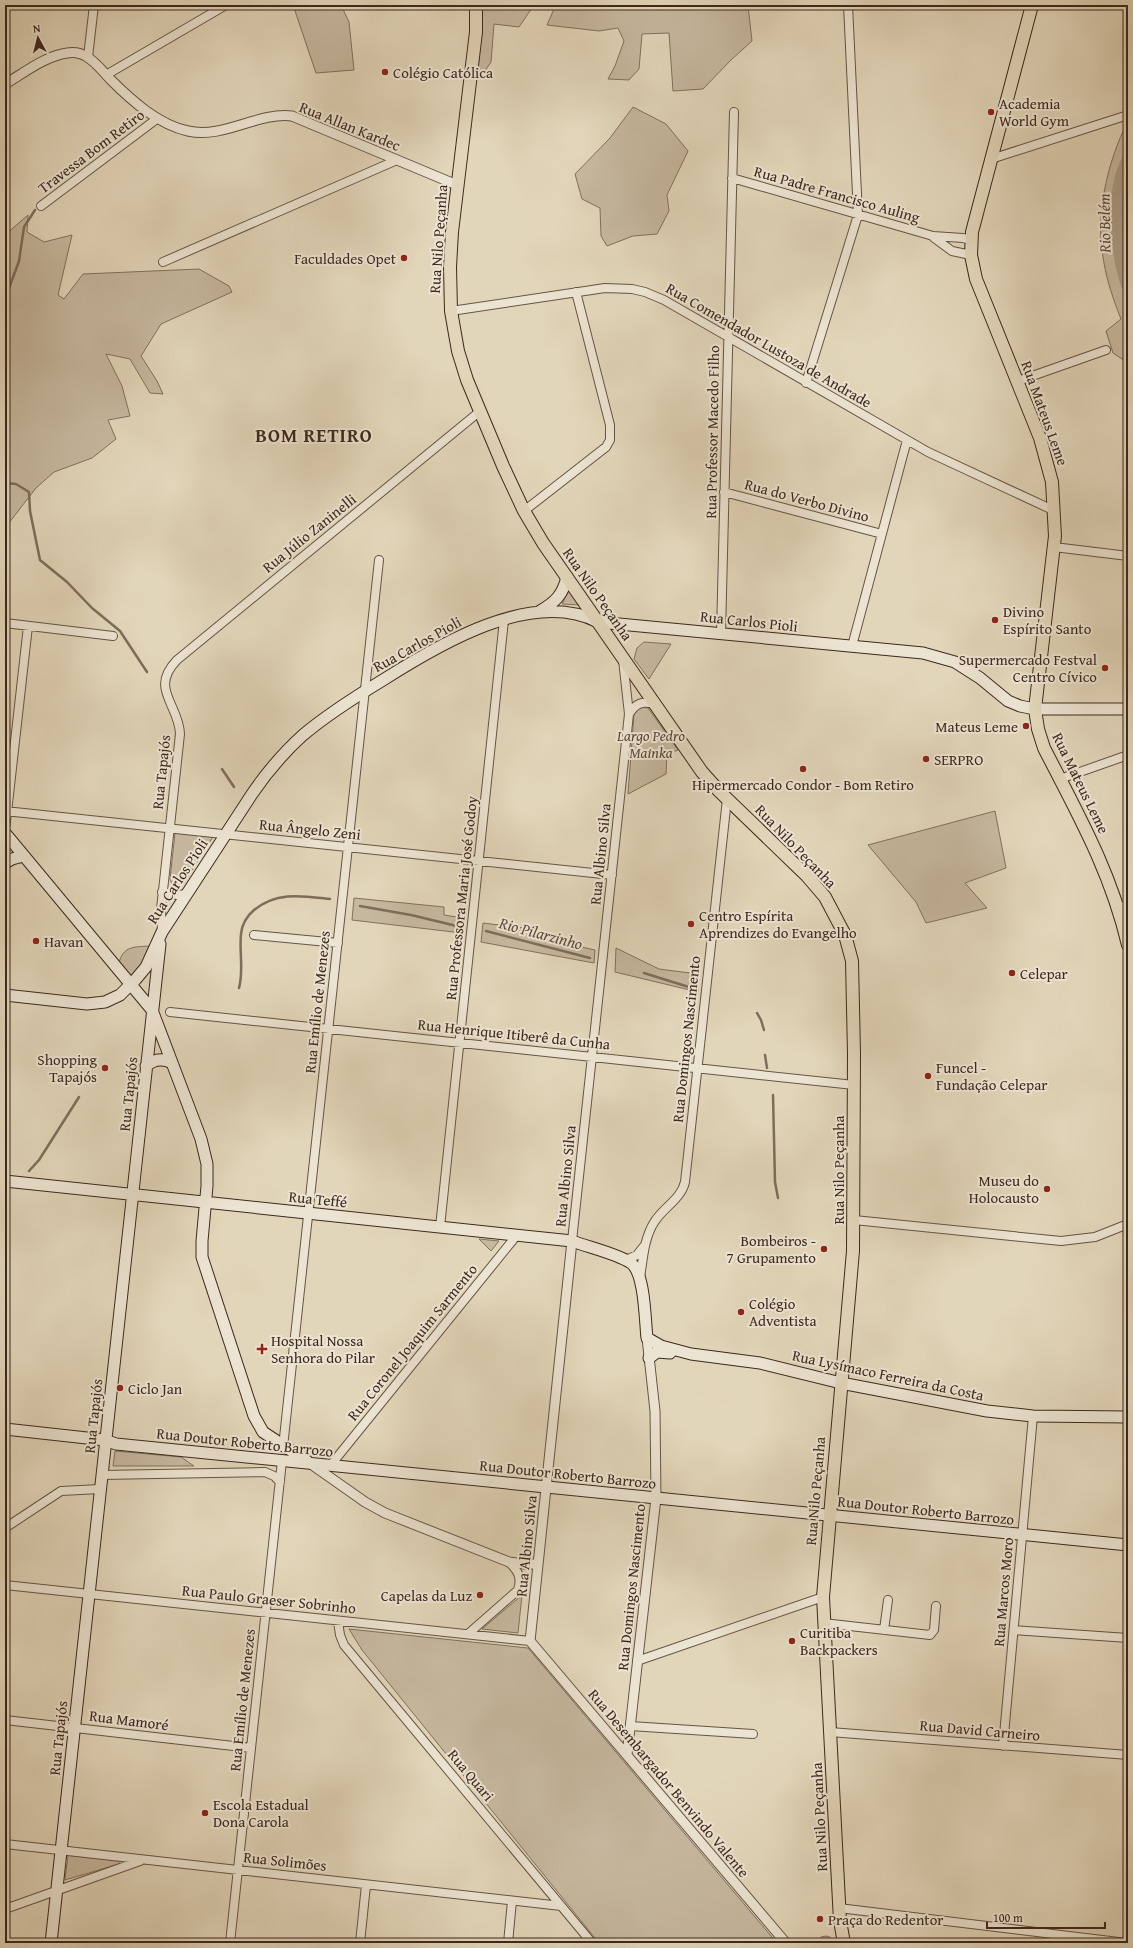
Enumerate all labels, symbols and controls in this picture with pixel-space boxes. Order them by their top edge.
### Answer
north arrow [18,18,58,58]
text: N [32,20,42,36]
place label: Colégio Católica [393,62,493,83]
marker: Colégio Católica [380,67,390,77]
place label: Academia World Gym [999,93,1070,131]
street label: Rua Allan Kardec [296,96,404,156]
street label: Travessa Bom Retiro [33,104,149,198]
marker: Academia World Gym [986,107,996,117]
street label: Rua Padre Francisco Auling [752,160,923,228]
street label: Rua Nilo Peçanha [424,184,452,294]
water label: Rio Belém [1091,193,1117,254]
place label: Faculdades Opet [294,248,397,269]
marker: Faculdades Opet [399,253,409,263]
street label: Rua Comendador Lustoza de Andrade [662,277,876,413]
street label: Rua Professor Macedo Filho [700,345,724,519]
street label: Rua Mateus Leme [1016,358,1074,468]
district label: BOM RETIRO [255,421,373,449]
street label: Rua do Verbo Divino [742,473,872,527]
street label: Rua Júlio Zaninelli [258,489,360,577]
street label: Rua Nilo Peçanha [558,543,638,645]
place label: Divino Espírito Santo [1003,601,1092,639]
street label: Rua Carlos Pioli [699,605,799,637]
street label: Rua Carlos Pioli [369,611,465,677]
marker: Divino Espírito Santo [990,615,1000,625]
place label: Supermercado Festval Centro Cívico [959,649,1097,687]
marker: Supermercado Festval Centro Cívico [1100,663,1110,673]
place label: Mateus Leme [935,716,1018,737]
marker: Mateus Leme [1021,721,1031,731]
park label: Largo Pedro Mainka [616,725,685,763]
street label: Rua Mateus Leme [1047,729,1115,837]
street label: Rua Tapajós [147,734,175,810]
place label: SERPRO [934,749,983,770]
marker: SERPRO [921,754,931,764]
marker: Hipermercado Condor - Bom Retiro [798,764,808,774]
place label: Hipermercado Condor - Bom Retiro [692,774,914,795]
street label: Rua Professora Maria José Godoy [440,794,482,1001]
street label: Rua Nilo Peçanha [751,799,841,893]
street label: Rua Albino Silva [584,802,616,906]
street label: Rua Ângelo Zeni [258,813,362,845]
street label: Rua Carlos Pioli [141,834,213,928]
place label: Centro Espírita Aprendizes do Evangelho [699,905,857,943]
water label: Rio Pilarzinho [496,910,585,956]
marker: Centro Espírita Aprendizes do Evangelho [686,919,696,929]
street label: Rua Emílio de Menezes [299,930,335,1074]
place label: Havan [44,931,84,952]
marker: Havan [31,936,41,946]
street label: Rua Domingos Nascimento [667,954,705,1123]
place label: Celepar [1020,963,1068,984]
marker: Celepar [1007,968,1017,978]
street label: Rua Henrique Itiberê da Cunha [417,1013,611,1055]
place label: Shopping Tapajós [37,1049,98,1087]
street label: Rua Tapajós [114,1056,142,1132]
place label: Funcel - Fundação Celepar [936,1057,1047,1095]
marker: Shopping Tapajós [100,1063,110,1073]
marker: Funcel - Fundação Celepar [923,1071,933,1081]
street label: Rua Nilo Peçanha [828,1115,849,1225]
street label: Rua Albino Silva [549,1124,581,1228]
place label: Museu do Holocausto [969,1170,1039,1208]
marker: Museu do Holocausto [1042,1184,1052,1194]
street label: Rua Teffé [288,1185,348,1213]
place label: Bombeiros - 7 Grupamento [726,1230,816,1268]
marker: Bombeiros - 7 Grupamento [819,1244,829,1254]
street label: Rua Coronel Joaquim Sarmento [342,1259,482,1425]
place label: Colégio Adventista [749,1293,817,1331]
marker: Colégio Adventista [736,1307,746,1317]
place label: Hospital Nossa Senhora do Pilar [271,1330,375,1368]
marker: Hospital Nossa Senhora do Pilar [256,1343,268,1355]
street label: Rua Lysímaco Ferreira da Costa [790,1344,986,1406]
street label: Rua Tapajós [79,1378,107,1454]
place label: Ciclo Jan [128,1378,183,1399]
marker: Ciclo Jan [115,1383,125,1393]
street label: Rua Doutor Roberto Barrozo [156,1422,335,1462]
street label: Rua Nilo Peçanha [800,1436,830,1546]
street label: Rua Doutor Roberto Barrozo [479,1454,658,1494]
street label: Rua Doutor Roberto Barrozo [837,1490,1016,1530]
street label: Rua Albino Silva [510,1494,542,1598]
street label: Rua Domingos Nascimento [612,1502,650,1671]
street label: Rua Marcos Moro [988,1536,1018,1648]
street label: Rua Paulo Graeser Sobrinho [181,1579,357,1619]
place label: Capelas da Luz [381,1585,472,1606]
marker: Capelas da Luz [475,1590,485,1600]
place label: Curitiba Backpackers [800,1622,878,1660]
street label: Rua Emílio de Menezes [224,1628,260,1772]
marker: Curitiba Backpackers [787,1636,797,1646]
street label: Rua Desembargador Benvindo Valente [584,1684,754,1882]
street label: Rua Tapajós [44,1700,72,1776]
street label: Rua Mamoré [88,1705,170,1735]
street label: Rua David Carneiro [919,1714,1041,1746]
street label: Rua Quari [443,1745,499,1805]
street label: Rua Nilo Peçanha [806,1762,832,1872]
place label: Escola Estadual Dona Carola [213,1794,309,1832]
marker: Escola Estadual Dona Carola [200,1808,210,1818]
street label: Rua Solimões [242,1846,328,1876]
scale bar [987,1904,1105,1930]
place label: Praça do Redentor [828,1909,943,1930]
text: 100 m [993,1909,1023,1926]
marker: Praça do Redentor [815,1914,825,1924]

